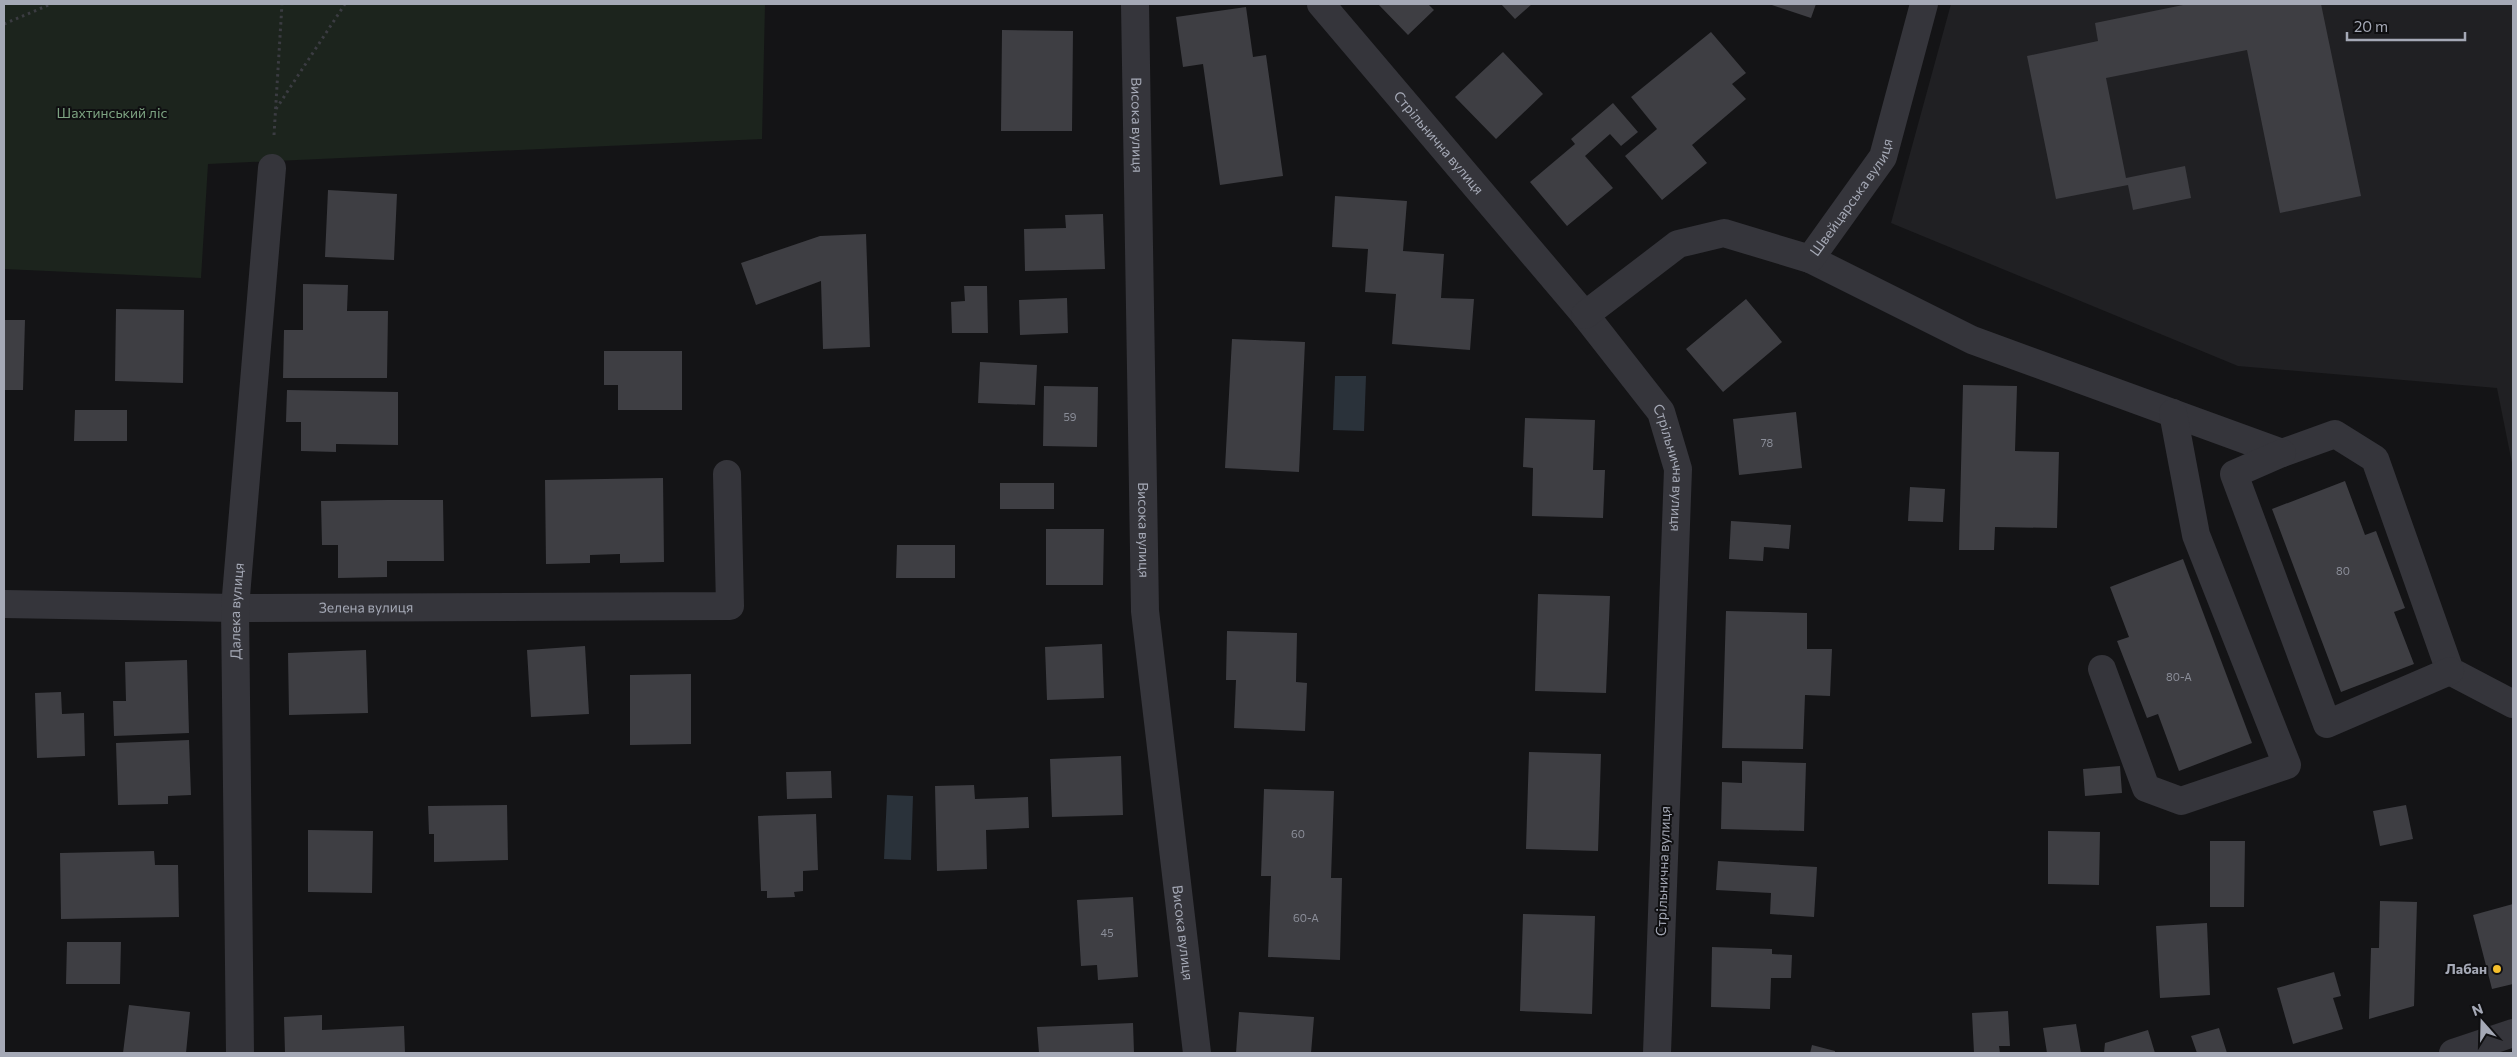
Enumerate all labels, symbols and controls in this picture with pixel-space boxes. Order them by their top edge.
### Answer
scale bar [2347,10,2464,42]
text: 20 m [2354,17,2388,35]
street label: Висока вулиця [1128,77,1147,173]
street label: Стрільнична вулиця [1391,87,1488,198]
park label: Шахтинський ліс [57,104,168,121]
street label: Швейцарська вулиця [1806,137,1896,259]
street label: Стрільнична вулиця [1650,400,1687,532]
house number: 59 [1064,410,1077,423]
house number: 78 [1761,436,1774,449]
street label: Висока вулиця [1135,482,1153,578]
street label: Далека вулиця [226,562,247,660]
house number: 80 [2336,564,2350,577]
street label: Зелена вулиця [319,598,413,616]
house number: 80-А [2166,670,2192,683]
street label: Стрільнична вулиця [1652,806,1673,936]
house number: 60 [1291,827,1305,840]
street label: Висока вулиця [1169,884,1197,981]
house number: 60-А [1293,911,1319,924]
house number: 45 [1101,926,1113,939]
place label: Лабан [2445,960,2487,977]
marker: Лабан [2491,963,2503,975]
north arrow [2457,997,2507,1047]
text: N [2470,1000,2485,1019]

